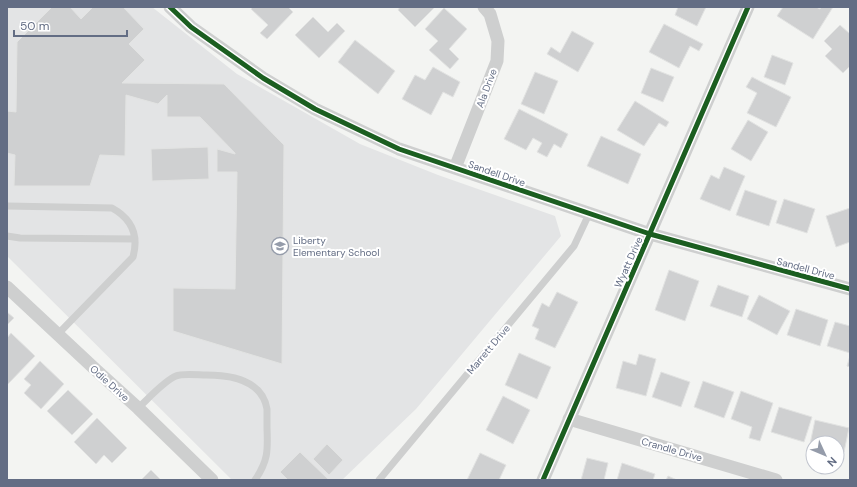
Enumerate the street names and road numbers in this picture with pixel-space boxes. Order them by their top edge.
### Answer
street label: Ala Drive [473,67,500,109]
street label: Sandell Drive [466,158,527,189]
street label: Wyatt Drive [611,234,646,290]
street label: Sandell Drive [775,254,837,283]
street label: Marrett Drive [464,322,513,377]
street label: Odie Drive [87,362,132,405]
street label: Crandle Drive [640,435,704,464]

